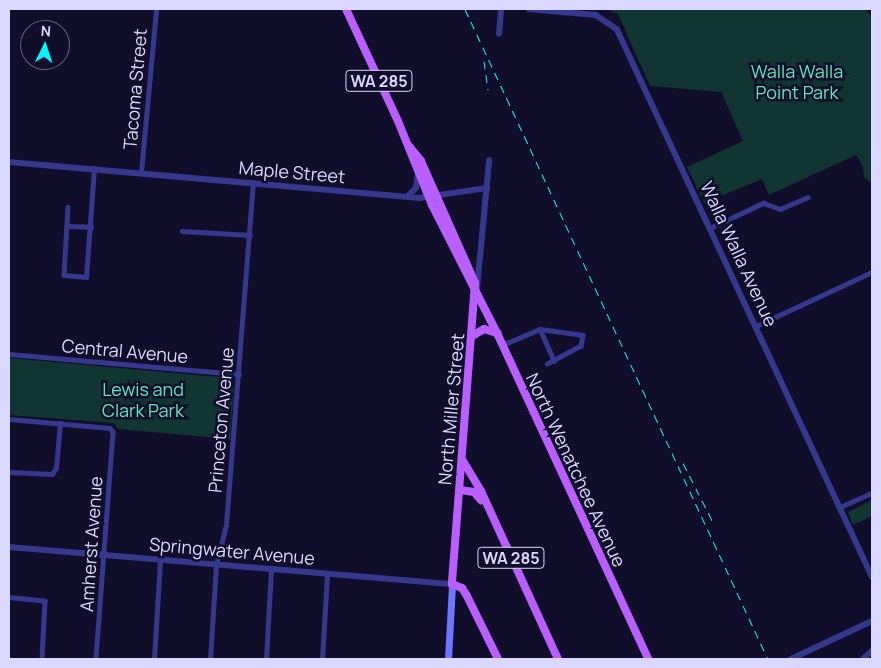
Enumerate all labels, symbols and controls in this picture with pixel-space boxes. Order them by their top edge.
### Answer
north arrow [20,20,70,70]
text: N [40,21,52,40]
street label: Tacoma Street [119,28,151,150]
park label: Walla Walla Point Park [751,61,843,104]
road number: WA 285 [345,68,413,94]
street label: Maple Street [238,157,346,187]
street label: Walla Walla Avenue [696,178,782,330]
street label: North Miller Street [434,332,468,486]
street label: Central Avenue [61,335,189,367]
street label: Princeton Avenue [204,346,238,494]
street label: North Wenatchee Avenue [522,370,630,570]
park label: Lewis and Clark Park [102,379,184,422]
street label: Amherst Avenue [75,475,107,613]
street label: Springwater Avenue [148,533,316,569]
road number: WA 285 [477,544,545,572]

